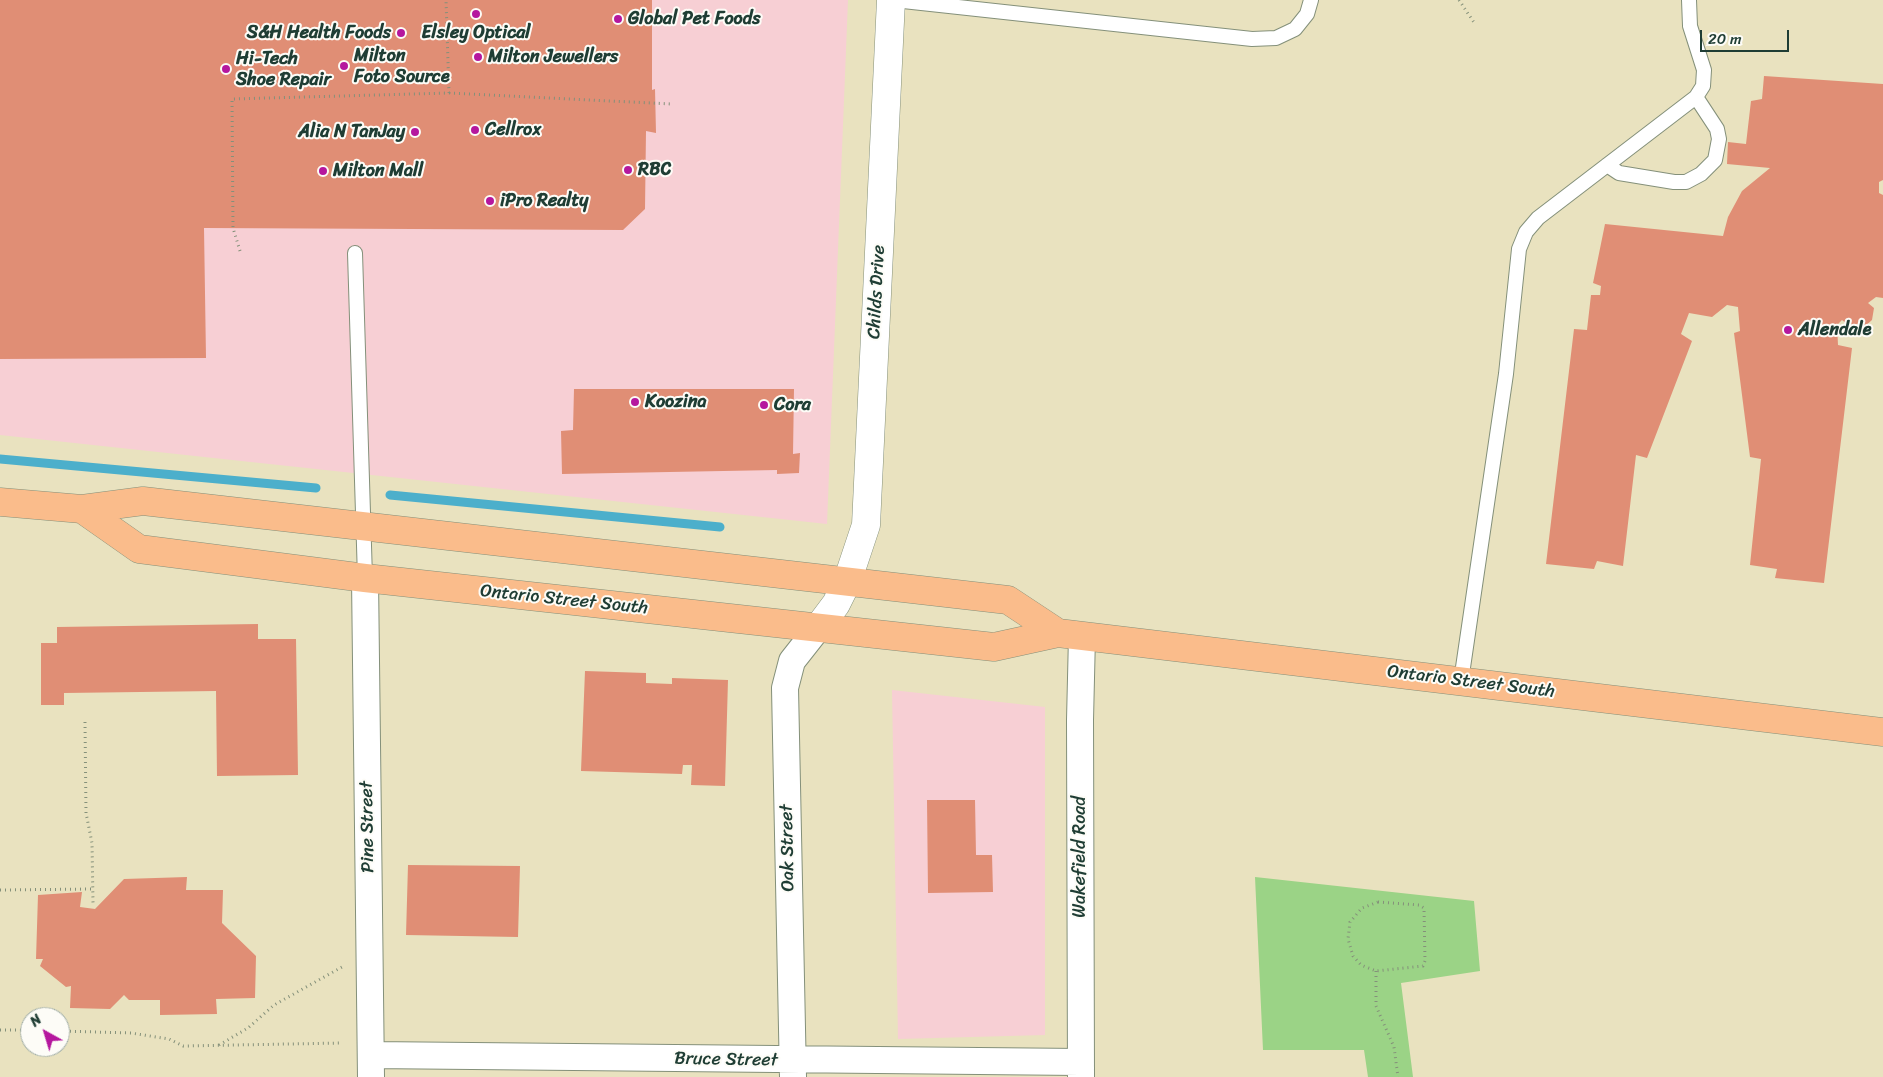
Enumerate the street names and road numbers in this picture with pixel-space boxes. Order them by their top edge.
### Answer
street label: Childs Drive [864,245,890,339]
street label: Ontario Street South [479,580,649,620]
street label: Ontario Street South [1386,661,1556,703]
street label: Pine Street [356,781,380,873]
street label: Wakefield Road [1069,796,1091,918]
street label: Oak Street [776,804,800,892]
street label: Bruce Street [674,1048,778,1072]

